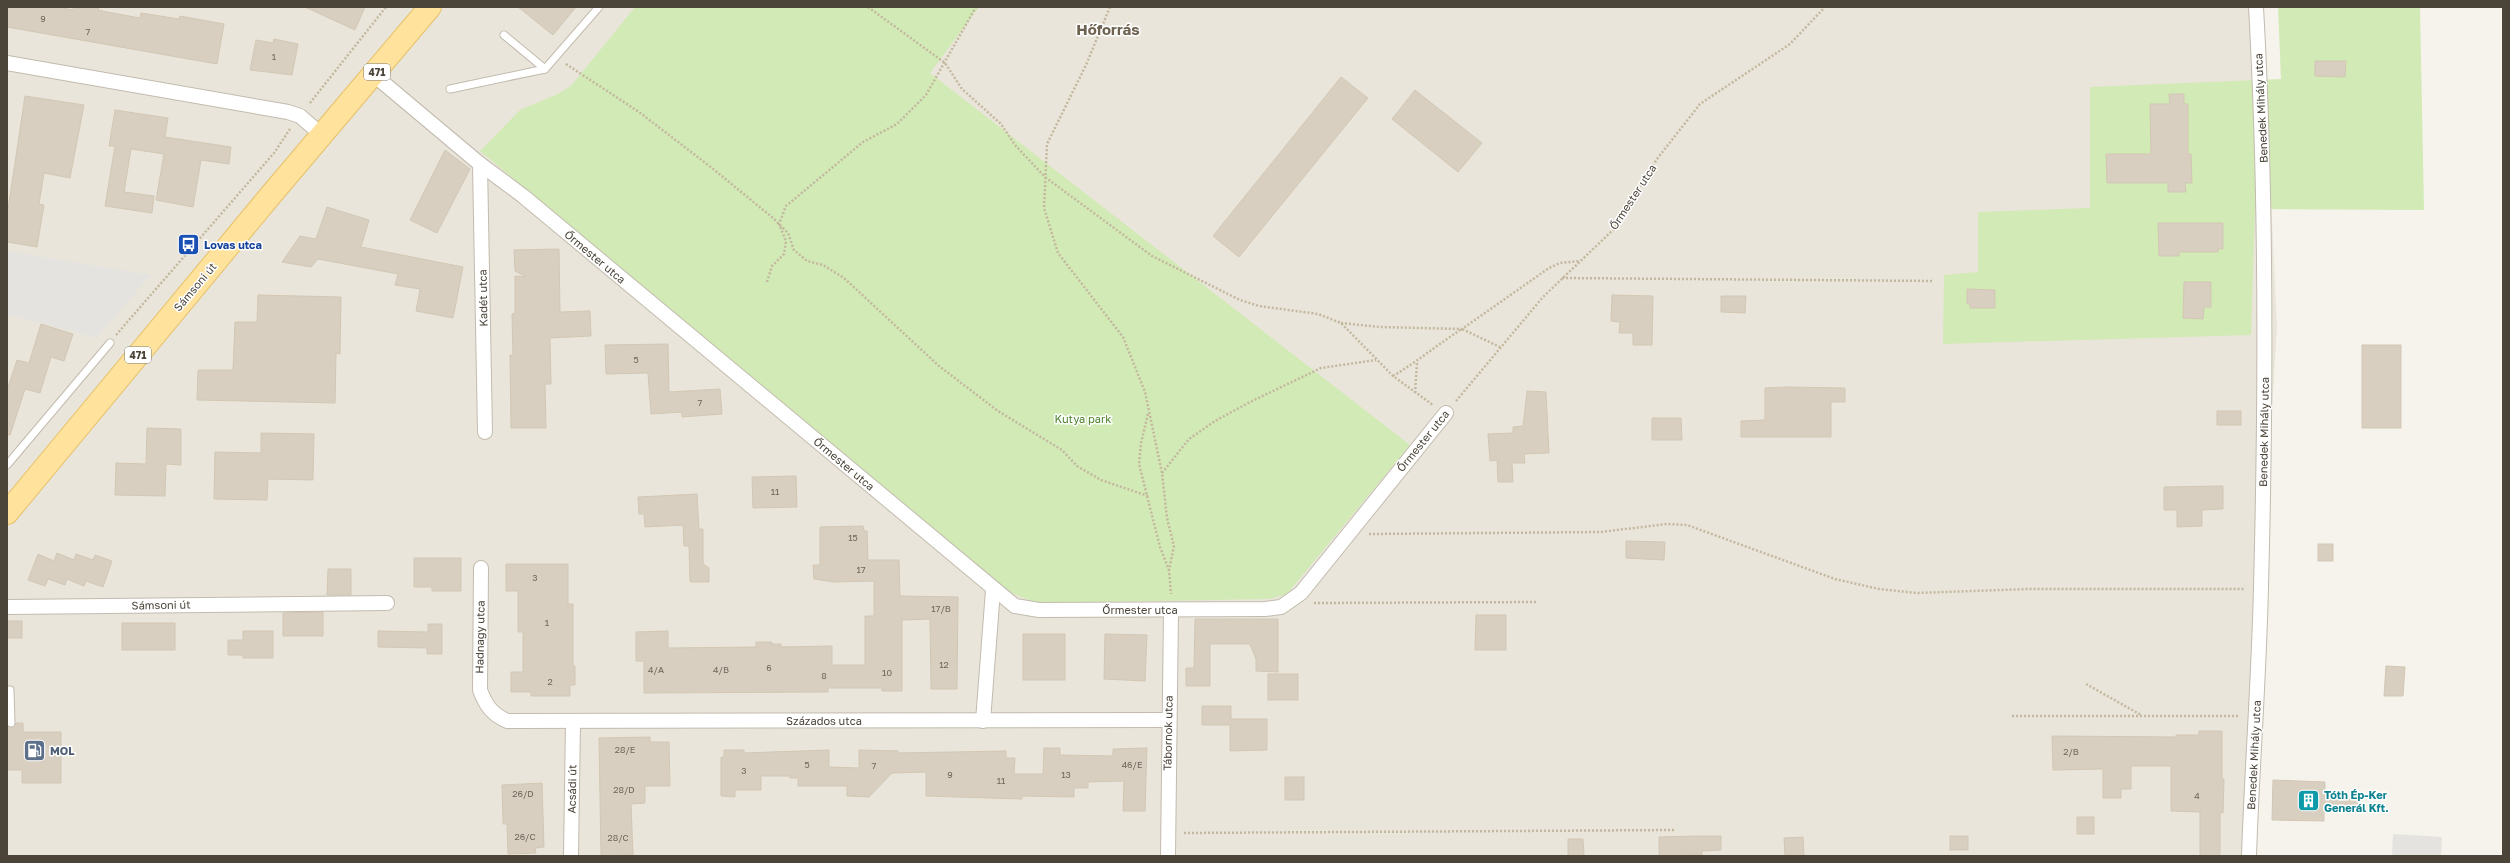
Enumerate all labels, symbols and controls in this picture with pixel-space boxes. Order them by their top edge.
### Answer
house number: 9 [40,13,46,24]
district label: Hőforrás [1076,20,1140,38]
house number: 7 [86,26,91,37]
house number: 1 [272,51,277,62]
street label: Benedek Mihály utca [2251,53,2270,163]
road number: 471 [364,64,390,80]
street label: Őrmester utca [1607,162,1659,232]
street label: Őrmester utca [562,227,628,286]
bus stop icon: Lovas utca [175,232,201,258]
place label: Lovas utca [204,238,262,251]
street label: Sámsoni út [171,260,219,313]
street label: Kadét utca [476,269,489,327]
road number: 471 [125,347,151,363]
house number: 5 [633,354,639,365]
street label: Benedek Mihály utca [2256,377,2271,487]
house number: 7 [698,397,703,408]
street label: Őrmester utca [1394,407,1451,474]
park label: Kutya park [1055,412,1111,425]
street label: Őrmester utca [811,434,877,493]
house number: 11 [771,486,780,497]
house number: 15 [848,532,858,543]
house number: 17 [856,564,866,575]
house number: 3 [532,572,538,583]
street label: Sámsoni út [131,597,191,612]
street label: Hadnagy utca [472,600,487,674]
house number: 17/B [931,603,951,614]
street label: Őrmester utca [1102,603,1178,616]
house number: 1 [545,617,550,628]
house number: 12 [939,659,949,670]
house number: 6 [766,662,772,673]
house number: 4/A [648,664,664,675]
house number: 4/B [713,664,729,675]
house number: 10 [882,667,892,678]
house number: 8 [821,670,827,681]
house number: 2 [547,676,553,687]
street label: Tábornok utca [1160,695,1175,771]
street label: Benedek Mihály utca [2244,700,2263,810]
street label: Százados utca [786,714,862,727]
fuel station icon: MOL [21,738,47,764]
place label: MOL [50,744,75,757]
house number: 28/E [615,744,635,755]
house number: 2/B [2063,746,2079,757]
house number: 5 [804,759,810,770]
house number: 46/E [1122,759,1142,770]
house number: 7 [872,760,877,771]
street label: Acsádi út [565,764,578,814]
house number: 3 [741,765,747,776]
house number: 9 [947,769,953,780]
house number: 13 [1061,769,1071,780]
house number: 11 [997,775,1006,786]
house number: 28/D [613,784,635,795]
house number: 26/D [512,788,534,799]
building icon: Tóth Ép-Ker Generál Kft. [2296,788,2322,814]
place label: Tóth Ép-Ker Generál Kft. [2324,788,2389,814]
house number: 4 [2194,790,2200,801]
house number: 26/C [514,831,536,842]
house number: 28/C [607,832,629,843]

